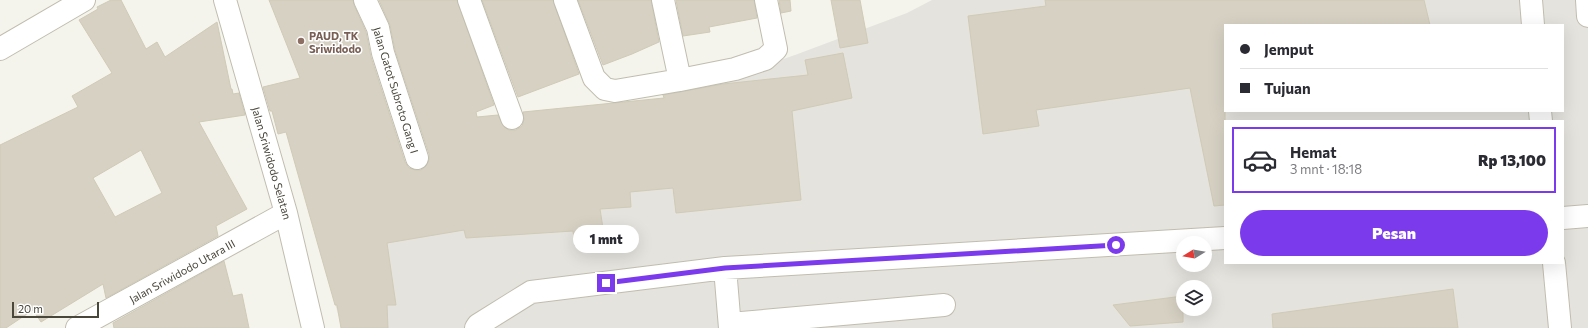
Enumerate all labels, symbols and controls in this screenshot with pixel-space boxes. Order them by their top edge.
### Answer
street label: Jalan Gatot Subroto Gang I [370,25,421,155]
place label: PAUD, TK Sriwidodo [309,29,362,55]
marker: PAUD, TK Sriwidodo [296,36,306,46]
text: Jemput [1264,40,1314,58]
text: Tujuan [1264,79,1311,97]
street label: Jalan Sriwidodo Selatan [249,105,294,221]
icon: car [1242,142,1278,178]
text: Hemat [1290,143,1336,161]
text: Rp 13,100 [1478,151,1546,169]
text: 3 mnt · 18:18 [1290,161,1362,177]
button: Pesan [1240,210,1548,256]
callout: 1 mnt [573,225,639,253]
text: 1 mnt [589,231,623,247]
route start [1107,236,1125,254]
north arrow [1176,236,1212,272]
map controls [1176,236,1212,316]
street label: Jalan Sriwidodo Utara III [127,237,238,306]
route end [597,274,615,292]
button: layers [1176,280,1212,316]
scale bar [12,300,99,319]
text: 20 m [18,302,43,315]

